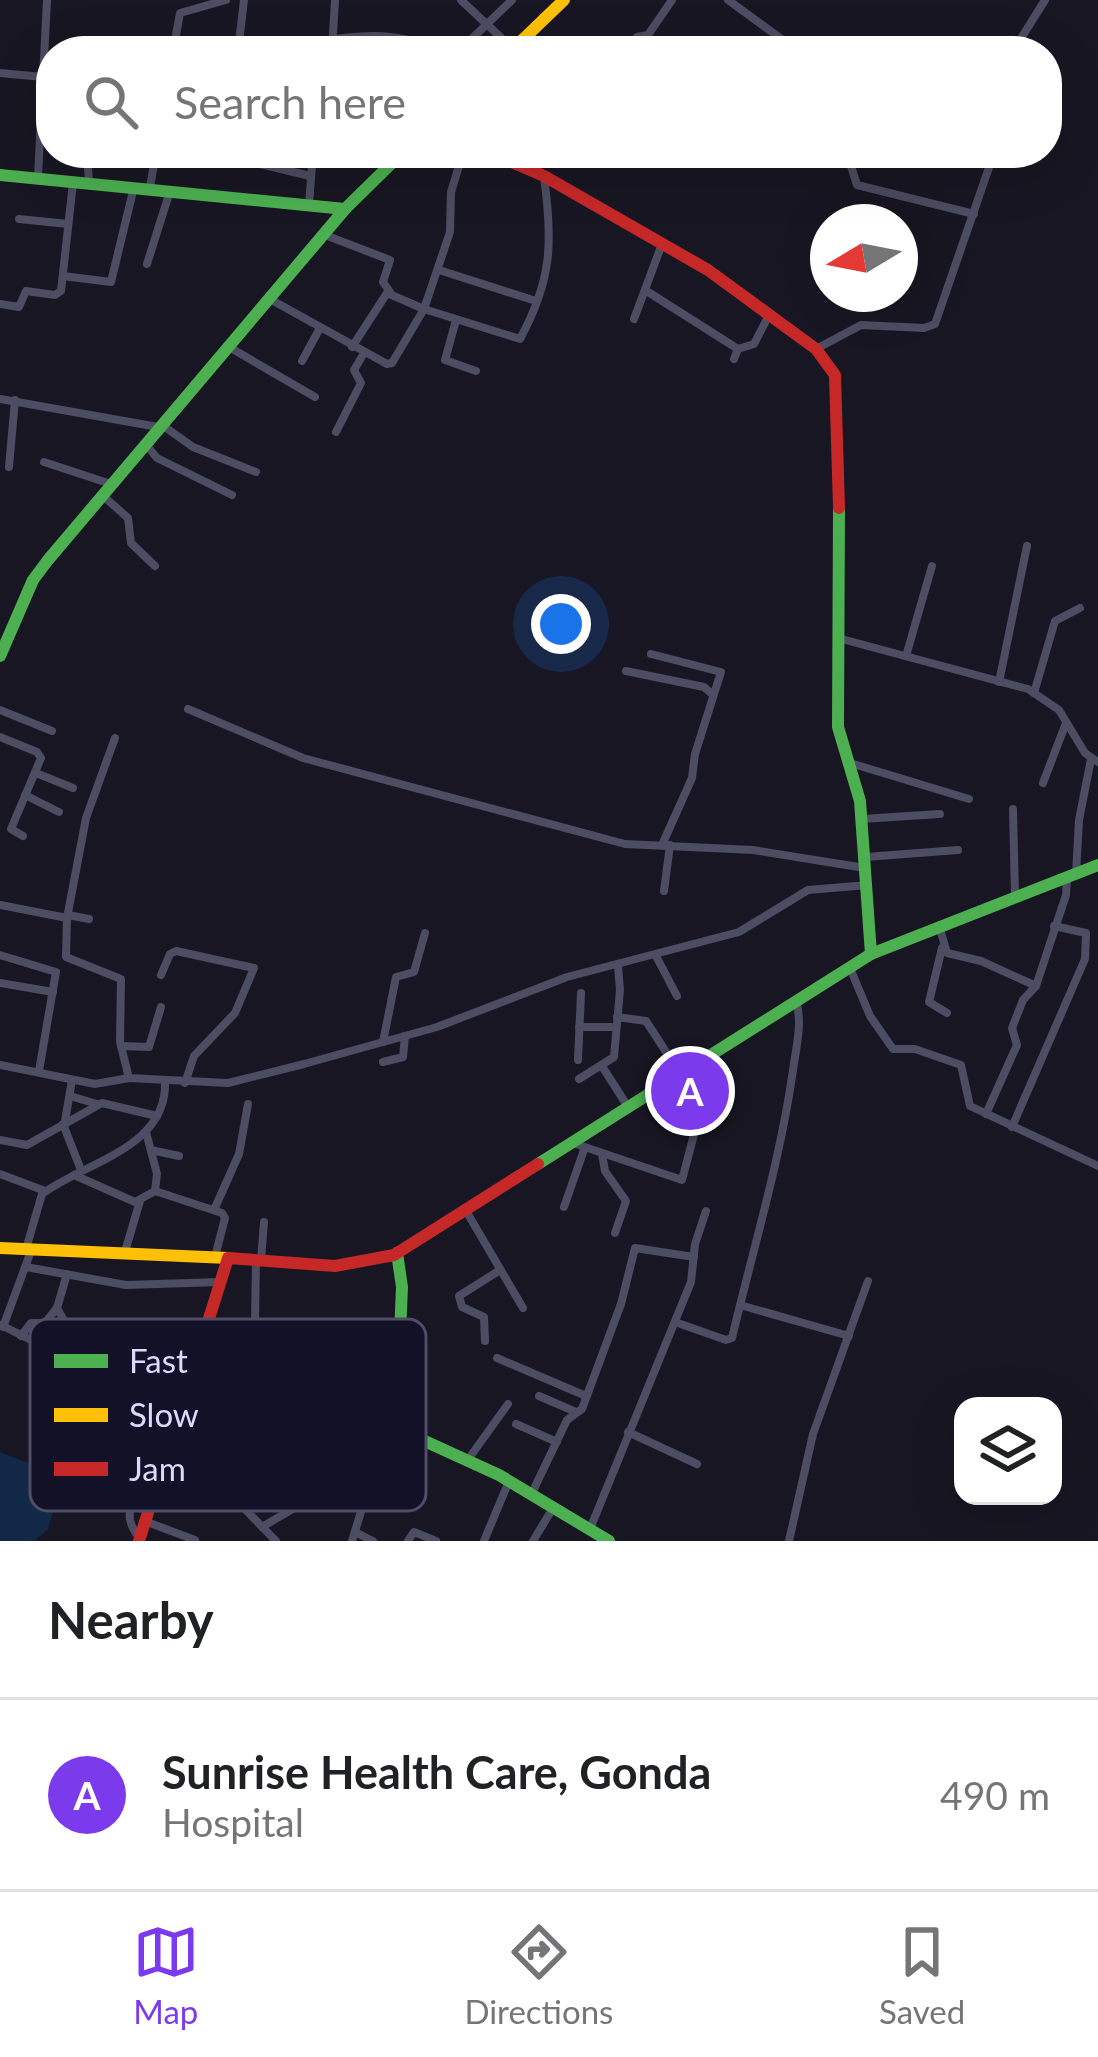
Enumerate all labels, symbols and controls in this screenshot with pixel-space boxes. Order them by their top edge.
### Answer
search box [36,36,1062,168]
icon: search [78,69,144,135]
text: Search here [174,75,406,129]
north arrow [810,204,918,312]
your location [531,594,591,654]
pin: A [651,1046,729,1136]
legend [30,1319,426,1511]
text: Fast [129,1340,188,1380]
text: Slow [129,1394,199,1434]
map controls [954,1397,1062,1505]
button: layers [954,1397,1062,1505]
text: Jam [129,1448,186,1488]
text: Nearby [48,1589,214,1650]
text: Sunrise Health Care, Gonda [162,1745,711,1799]
text: A [73,1772,101,1818]
text: 490 m [940,1772,1050,1818]
text: Hospital [162,1799,304,1845]
tab: Map [133,1919,199,2031]
tab: Directions [464,1919,613,2031]
tab: Saved [879,1919,965,2031]

